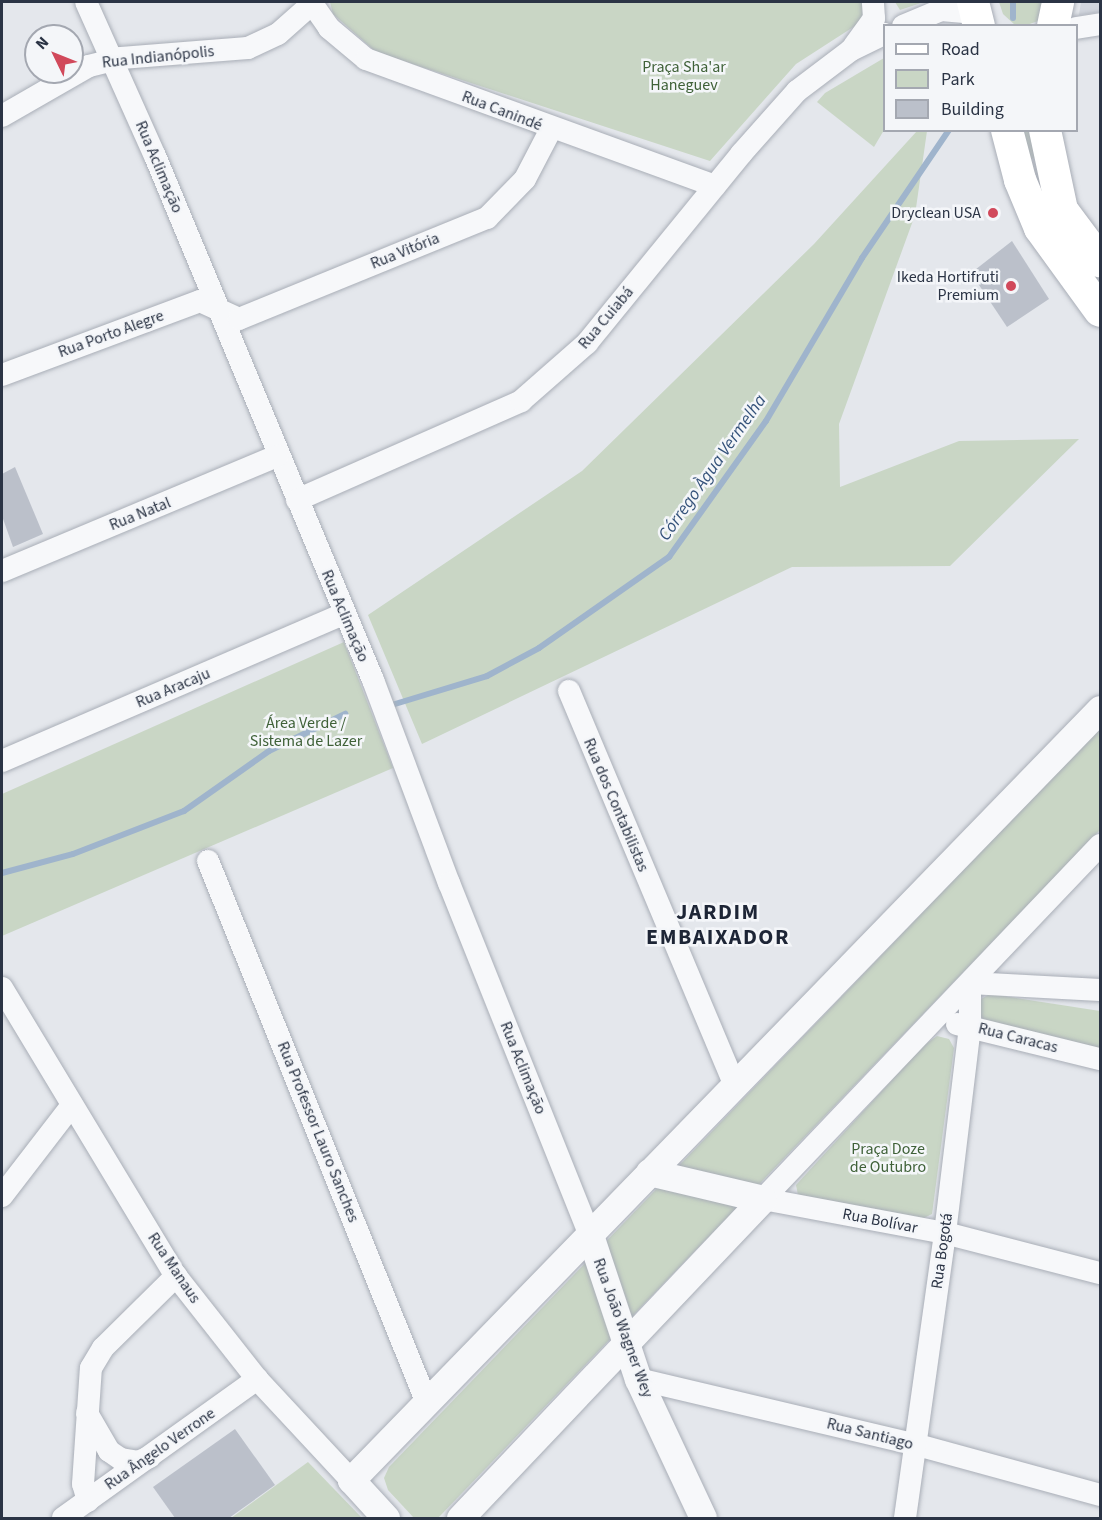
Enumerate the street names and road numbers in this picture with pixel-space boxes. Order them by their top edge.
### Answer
street label: Rua Indianópolis [101,42,215,72]
street label: Rua Canindé [459,87,545,135]
street label: Rua Aclimação [131,118,187,216]
street label: Rua Vitória [368,228,442,274]
street label: Rua Cuiabá [574,283,638,353]
street label: Rua Porto Alegre [56,306,166,362]
street label: Rua Natal [107,493,173,535]
street label: Rua Aclimação [317,567,373,665]
street label: Rua Aracaju [133,664,213,712]
street label: Rua dos Contabilistas [579,735,653,875]
street label: Rua Aclimação [496,1019,550,1117]
street label: Rua Caracas [976,1019,1060,1057]
street label: Rua Professor Lauro Sanches [273,1039,363,1225]
street label: Rua Bolívar [841,1204,919,1238]
street label: Rua Bogotá [927,1212,957,1290]
street label: Rua Manaus [143,1229,205,1307]
street label: Rua João Wagner Wey [589,1256,657,1400]
street label: Rua Ângelo Verrone [101,1404,219,1494]
street label: Rua Santiago [825,1414,915,1454]

